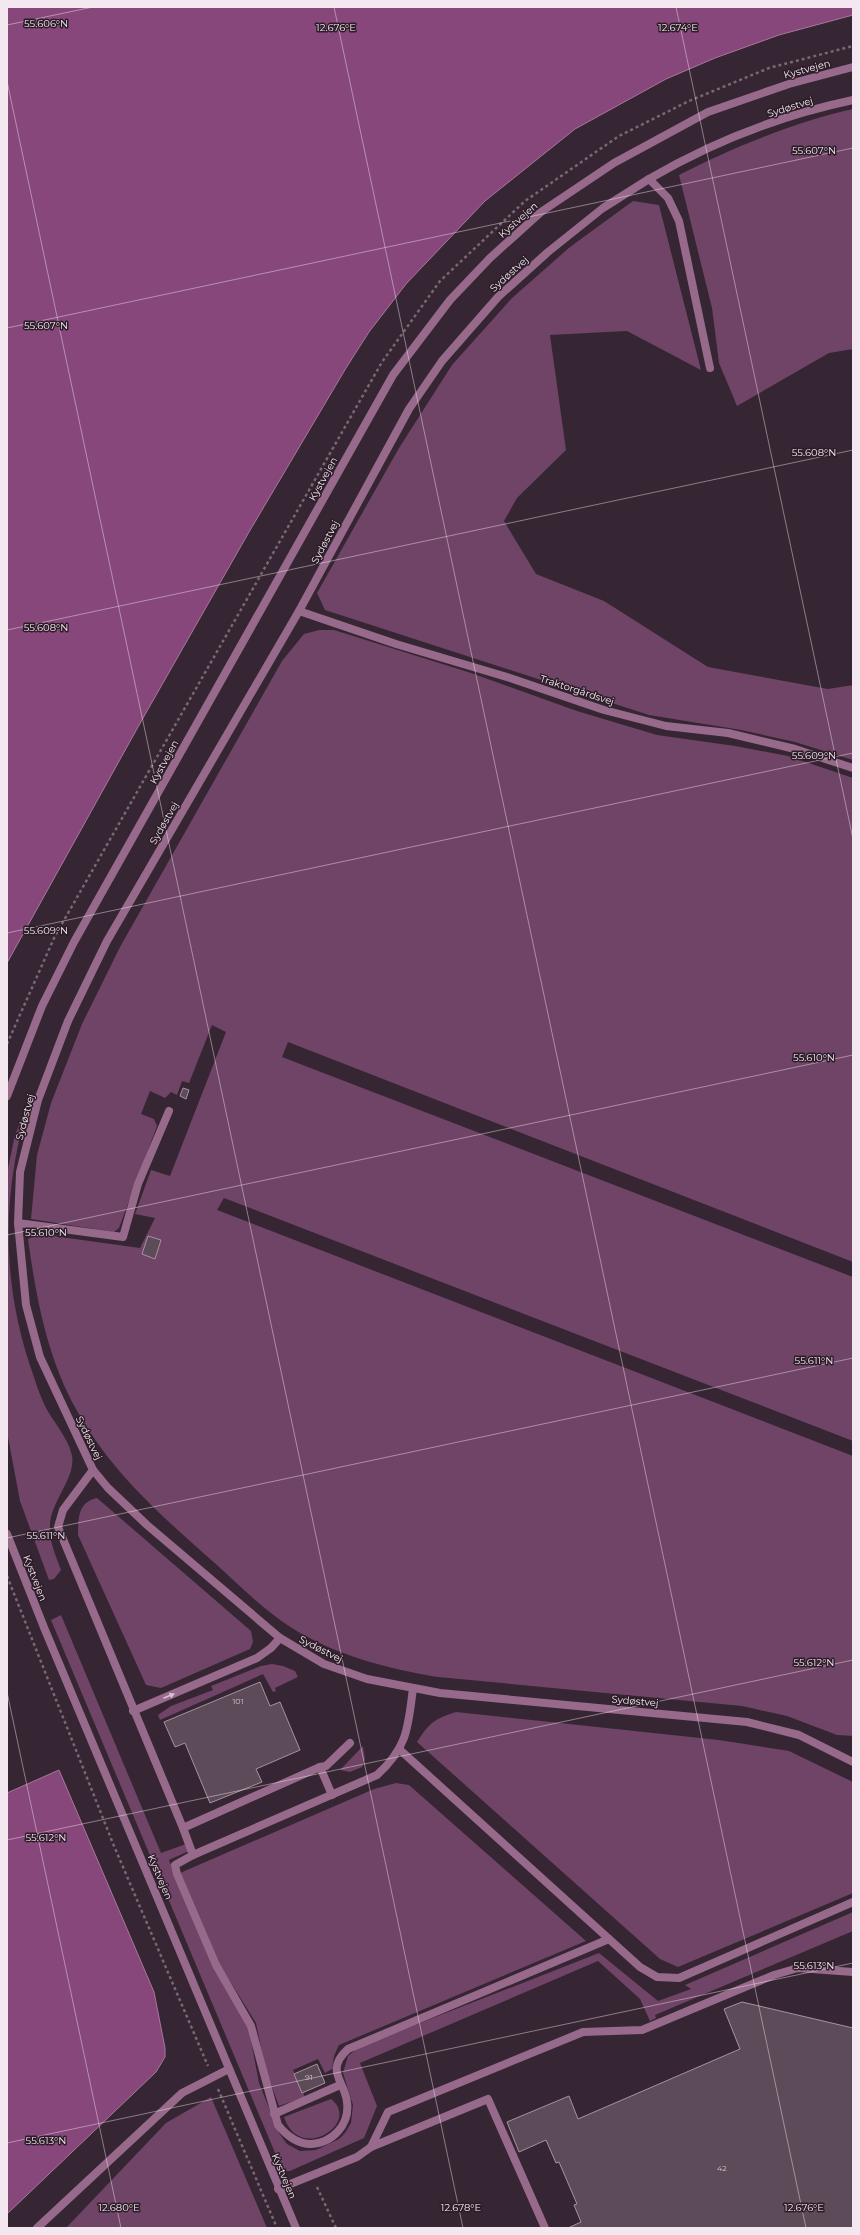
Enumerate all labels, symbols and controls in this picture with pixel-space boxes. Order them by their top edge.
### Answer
text: 55.606°N [24,17,68,30]
text: 12.676°E [316,21,356,34]
text: 12.674°E [658,21,698,34]
street label: Kystvejen [782,56,832,82]
street label: Sydøstvej [765,94,815,120]
text: 55.607°N [792,144,836,157]
street label: Kystvejen [496,199,540,241]
street label: Sydøstvej [487,253,531,295]
text: 55.607°N [24,319,68,332]
text: 55.608°N [792,446,836,459]
street label: Kystvejen [306,455,340,503]
street label: Sydøstvej [308,518,342,566]
text: 55.608°N [24,621,68,634]
street label: Traktorgårdsvej [538,672,616,708]
street label: Kystvejen [147,738,181,786]
text: 55.609°N [792,749,836,762]
street label: Sydøstvej [147,799,181,847]
text: 55.609°N [24,924,68,937]
text: 55.610°N [793,1051,835,1064]
street label: Sydøstvej [13,1092,37,1142]
text: 55.610°N [25,1226,67,1239]
text: 55.611°N [795,1354,833,1367]
street label: Sydøstvej [73,1414,105,1462]
text: 55.611°N [27,1529,65,1542]
street label: Kystvejen [20,1553,50,1603]
street label: Sydøstvej [297,1632,345,1666]
text: 55.612°N [794,1656,834,1669]
street label: Sydøstvej [611,1692,659,1710]
one-way arrow [163,1693,174,1699]
house number: 101 [232,1696,244,1706]
text: 55.612°N [26,1831,66,1844]
street label: Kystvejen [145,1852,175,1902]
text: 55.613°N [794,1959,834,1972]
house number: 91 [305,2072,313,2082]
text: 55.613°N [26,2134,66,2147]
street label: Kystvejen [269,2151,299,2201]
house number: 42 [717,2163,727,2173]
text: 12.680°E [98,2201,140,2214]
text: 12.678°E [441,2201,481,2214]
text: 12.676°E [784,2201,824,2214]

